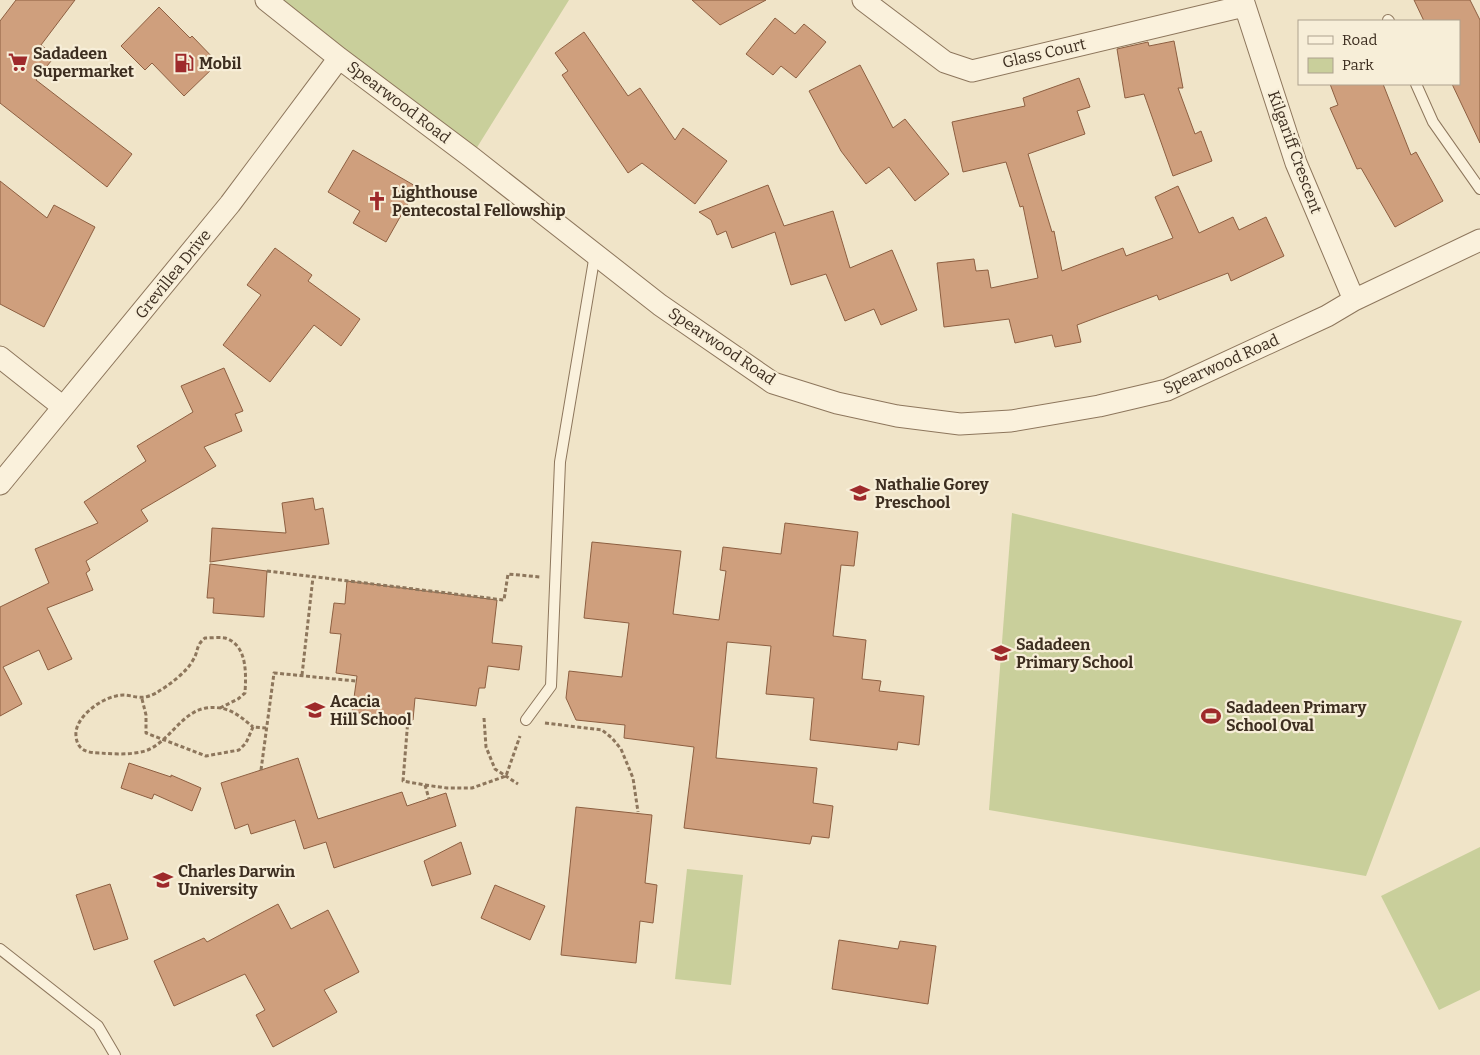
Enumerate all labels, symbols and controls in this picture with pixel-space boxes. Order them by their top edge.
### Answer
legend [1298,20,1460,85]
text: Road [1342,31,1377,49]
street label: Glass Court [1000,34,1088,72]
place label: Sadadeen Supermarket [33,44,135,81]
supermarket icon: Sadadeen Supermarket [7,51,29,73]
fuel station icon: Mobil [173,52,195,74]
place label: Mobil [199,54,242,73]
text: Park [1342,56,1374,74]
street label: Spearwood Road [344,57,455,147]
street label: Kilgariff Crescent [1264,88,1326,216]
place label: Lighthouse Pentecostal Fellowship [392,183,566,220]
church icon: Lighthouse Pentecostal Fellowship [366,190,388,212]
street label: Grevillea Drive [131,226,215,322]
street label: Spearwood Road [665,303,779,389]
street label: Spearwood Road [1160,330,1282,398]
place label: Nathalie Gorey Preschool [875,475,989,512]
school or university icon: Nathalie Gorey Preschool [849,482,871,504]
place label: Sadadeen Primary School [1016,635,1133,672]
school or university icon: Sadadeen Primary School [990,642,1012,664]
place label: Acacia Hill School [330,692,412,729]
place label: Sadadeen Primary School Oval [1226,698,1366,735]
school or university icon: Acacia Hill School [304,699,326,721]
sports icon: Sadadeen Primary School Oval [1200,705,1222,727]
place label: Charles Darwin University [178,862,296,899]
school or university icon: Charles Darwin University [152,869,174,891]

